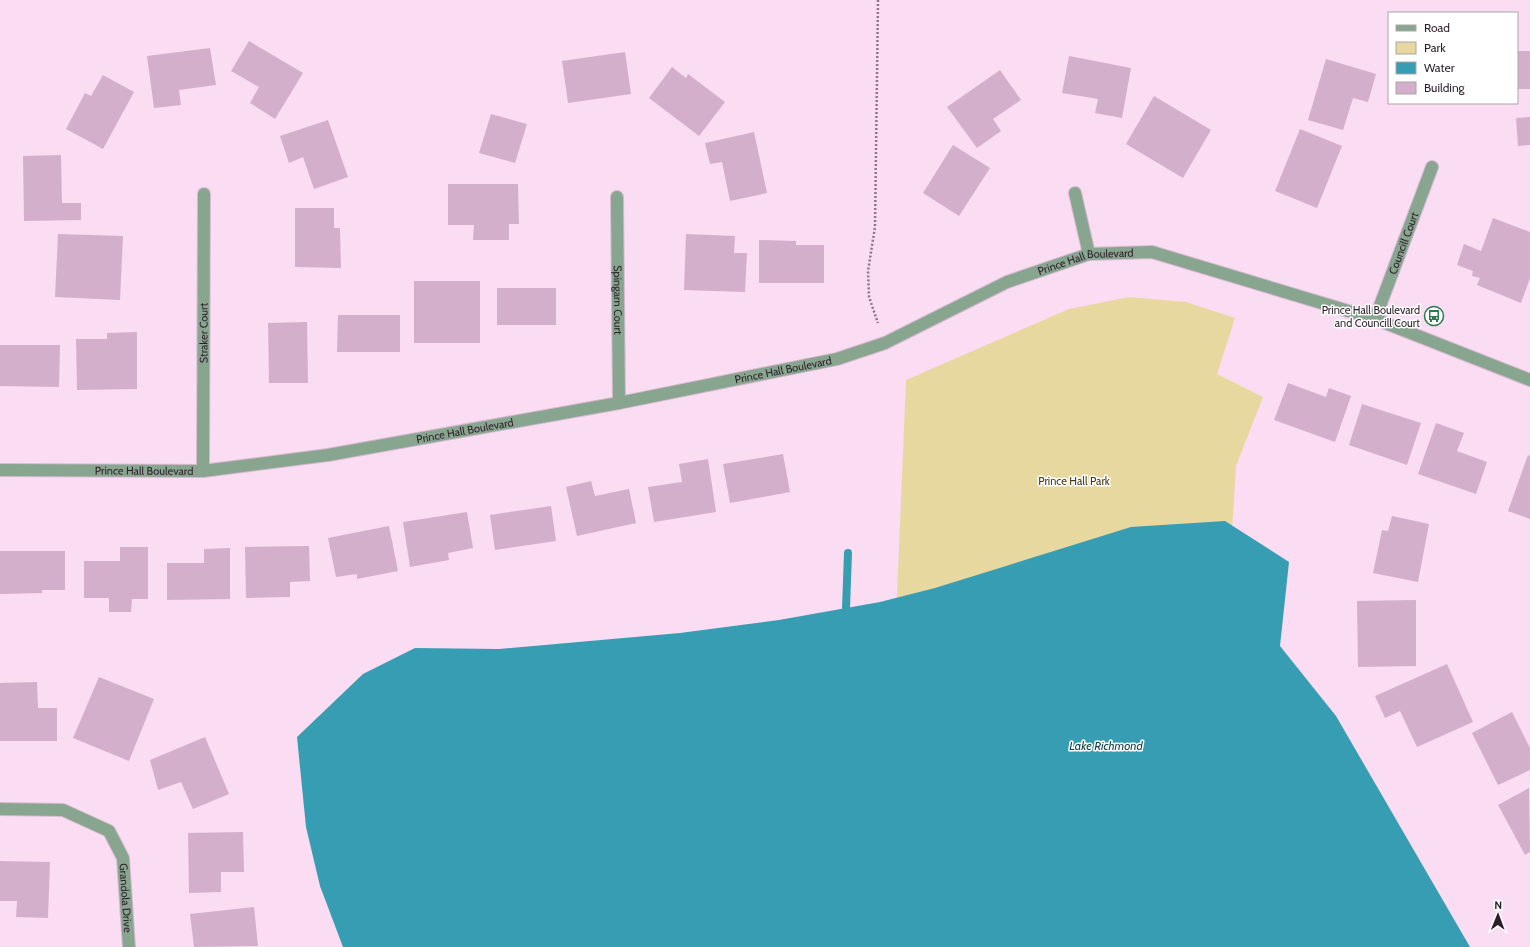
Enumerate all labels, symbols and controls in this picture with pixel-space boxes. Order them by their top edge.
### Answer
legend [1388,12,1518,104]
text: Road [1424,20,1450,35]
text: Park [1424,40,1446,55]
text: Water [1424,60,1455,75]
text: Building [1424,80,1466,95]
street label: Councill Court [1385,210,1422,276]
street label: Prince Hall Boulevard [1036,246,1134,278]
street label: Spingarn Court [611,265,625,335]
street label: Straker Court [196,302,211,363]
place label: Prince Hall Boulevard and Councill Court [1322,303,1420,330]
bus stop icon: Prince Hall Boulevard and Councill Court [1423,305,1445,327]
street label: Prince Hall Boulevard [733,353,833,386]
street label: Prince Hall Boulevard [415,415,515,446]
street label: Prince Hall Boulevard [95,463,193,478]
park label: Prince Hall Park [1038,474,1110,488]
water label: Lake Richmond [1069,738,1144,753]
street label: Grandola Drive [116,863,135,933]
north arrow [1478,895,1518,935]
text: N [1494,898,1502,912]

